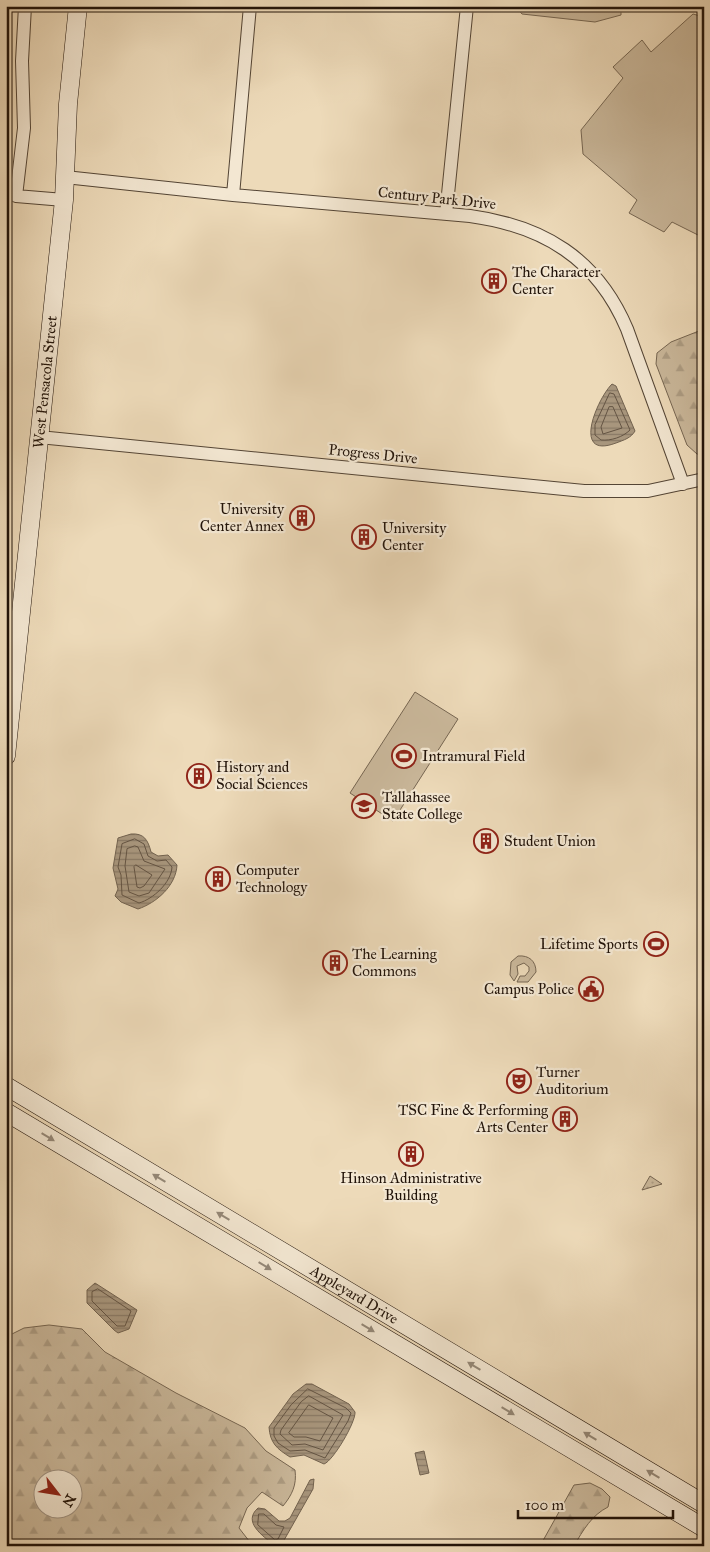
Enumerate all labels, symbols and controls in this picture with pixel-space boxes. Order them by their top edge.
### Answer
street label: Century Park Drive [377,183,497,213]
place label: The Character Center [512,263,601,298]
building icon: The Character Center [481,268,507,294]
street label: West Pensacola Street [29,314,61,449]
street label: Progress Drive [328,440,418,468]
place label: University Center Annex [200,500,285,535]
building icon: University Center Annex [289,505,315,531]
place label: University Center [382,519,447,554]
building icon: University Center [351,524,377,550]
sports icon: Intramural Field [391,743,417,769]
place label: Intramural Field [422,747,526,765]
place label: History and Social Sciences [216,758,308,793]
building icon: History and Social Sciences [186,763,212,789]
place label: Tallahassee State College [382,788,462,823]
school or university icon: Tallahassee State College [351,793,377,819]
building icon: Student Union [473,828,499,854]
place label: Student Union [504,832,596,850]
place label: Computer Technology [236,861,308,896]
building icon: Computer Technology [205,866,231,892]
sports icon: Lifetime Sports [643,931,669,957]
place label: Lifetime Sports [540,935,638,953]
place label: The Learning Commons [352,945,438,980]
building icon: The Learning Commons [322,950,348,976]
public building icon: Campus Police [578,976,604,1002]
place label: Campus Police [484,980,574,998]
place label: Turner Auditorium [535,1063,609,1098]
theatre icon: Turner Auditorium [506,1068,532,1094]
place label: TSC Fine & Performing Arts Center [398,1101,549,1136]
building icon: TSC Fine & Performing Arts Center [552,1106,578,1132]
one-way arrow [42,1132,55,1141]
building icon: Hinson Administrative Building [398,1141,424,1167]
place label: Hinson Administrative Building [340,1169,482,1204]
one-way arrow [153,1173,166,1182]
one-way arrow [217,1212,230,1221]
street label: Appleyard Drive [306,1261,402,1328]
one-way arrow [258,1262,271,1271]
one-way arrow [361,1324,374,1333]
one-way arrow [467,1362,480,1371]
one-way arrow [501,1407,514,1416]
one-way arrow [584,1432,597,1441]
one-way arrow [646,1469,659,1478]
north arrow [32,1470,82,1520]
scale bar [518,1487,672,1519]
text: N [58,1491,79,1510]
text: 100 m [525,1496,565,1514]

